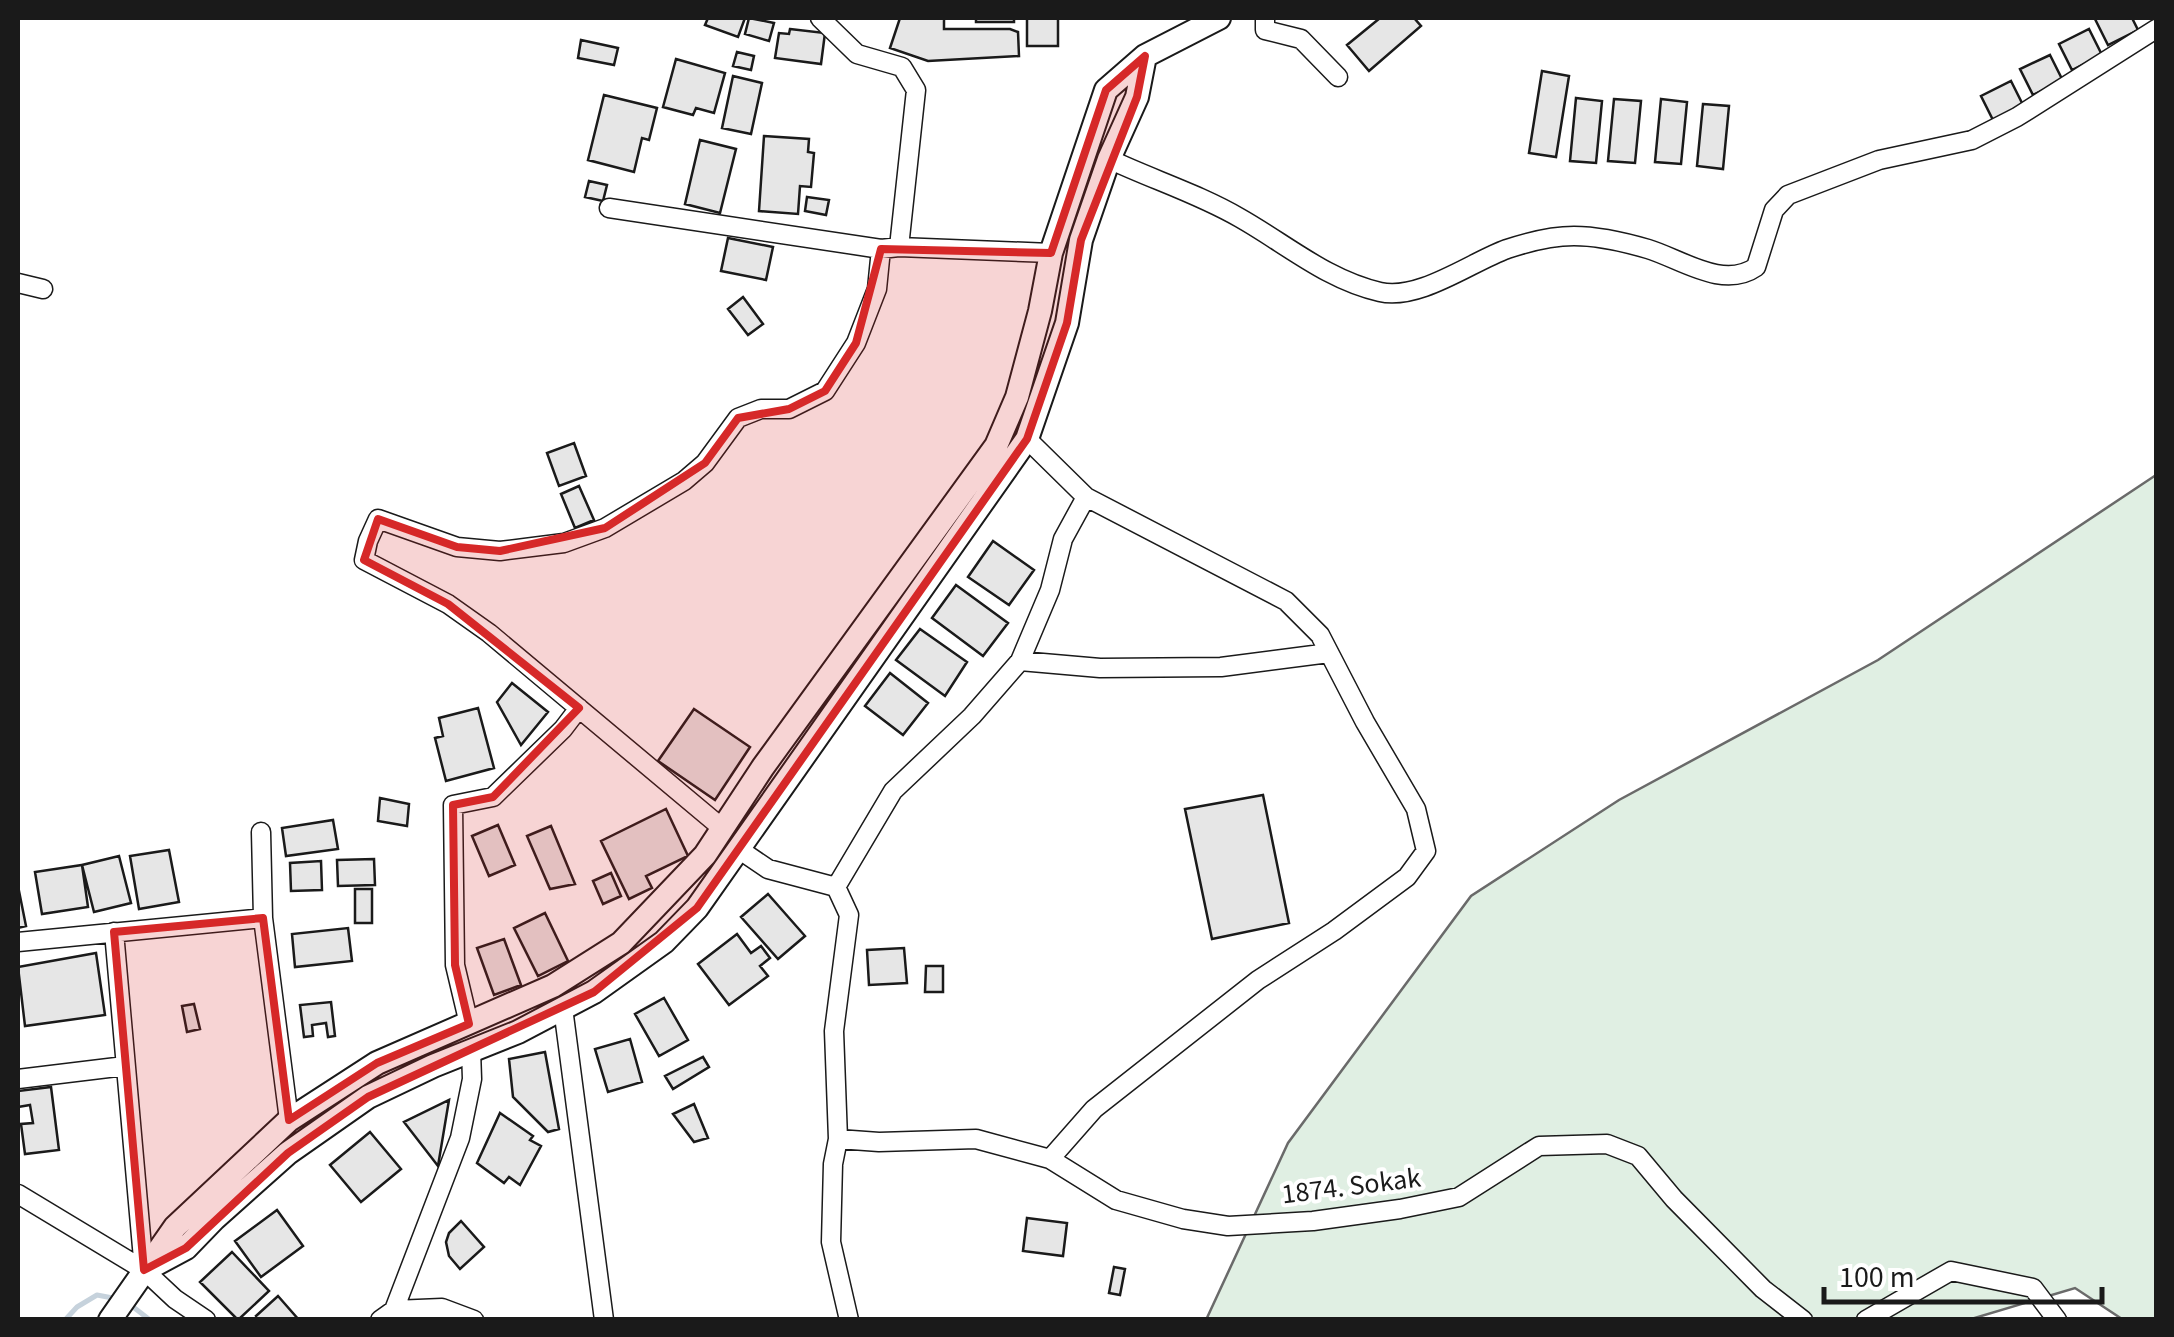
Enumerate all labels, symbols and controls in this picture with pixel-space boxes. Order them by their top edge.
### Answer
street label: 1874. Sokak [1279,1158,1423,1214]
scale bar [1824,1242,2102,1304]
text: 100 m [1839,1256,1915,1299]

